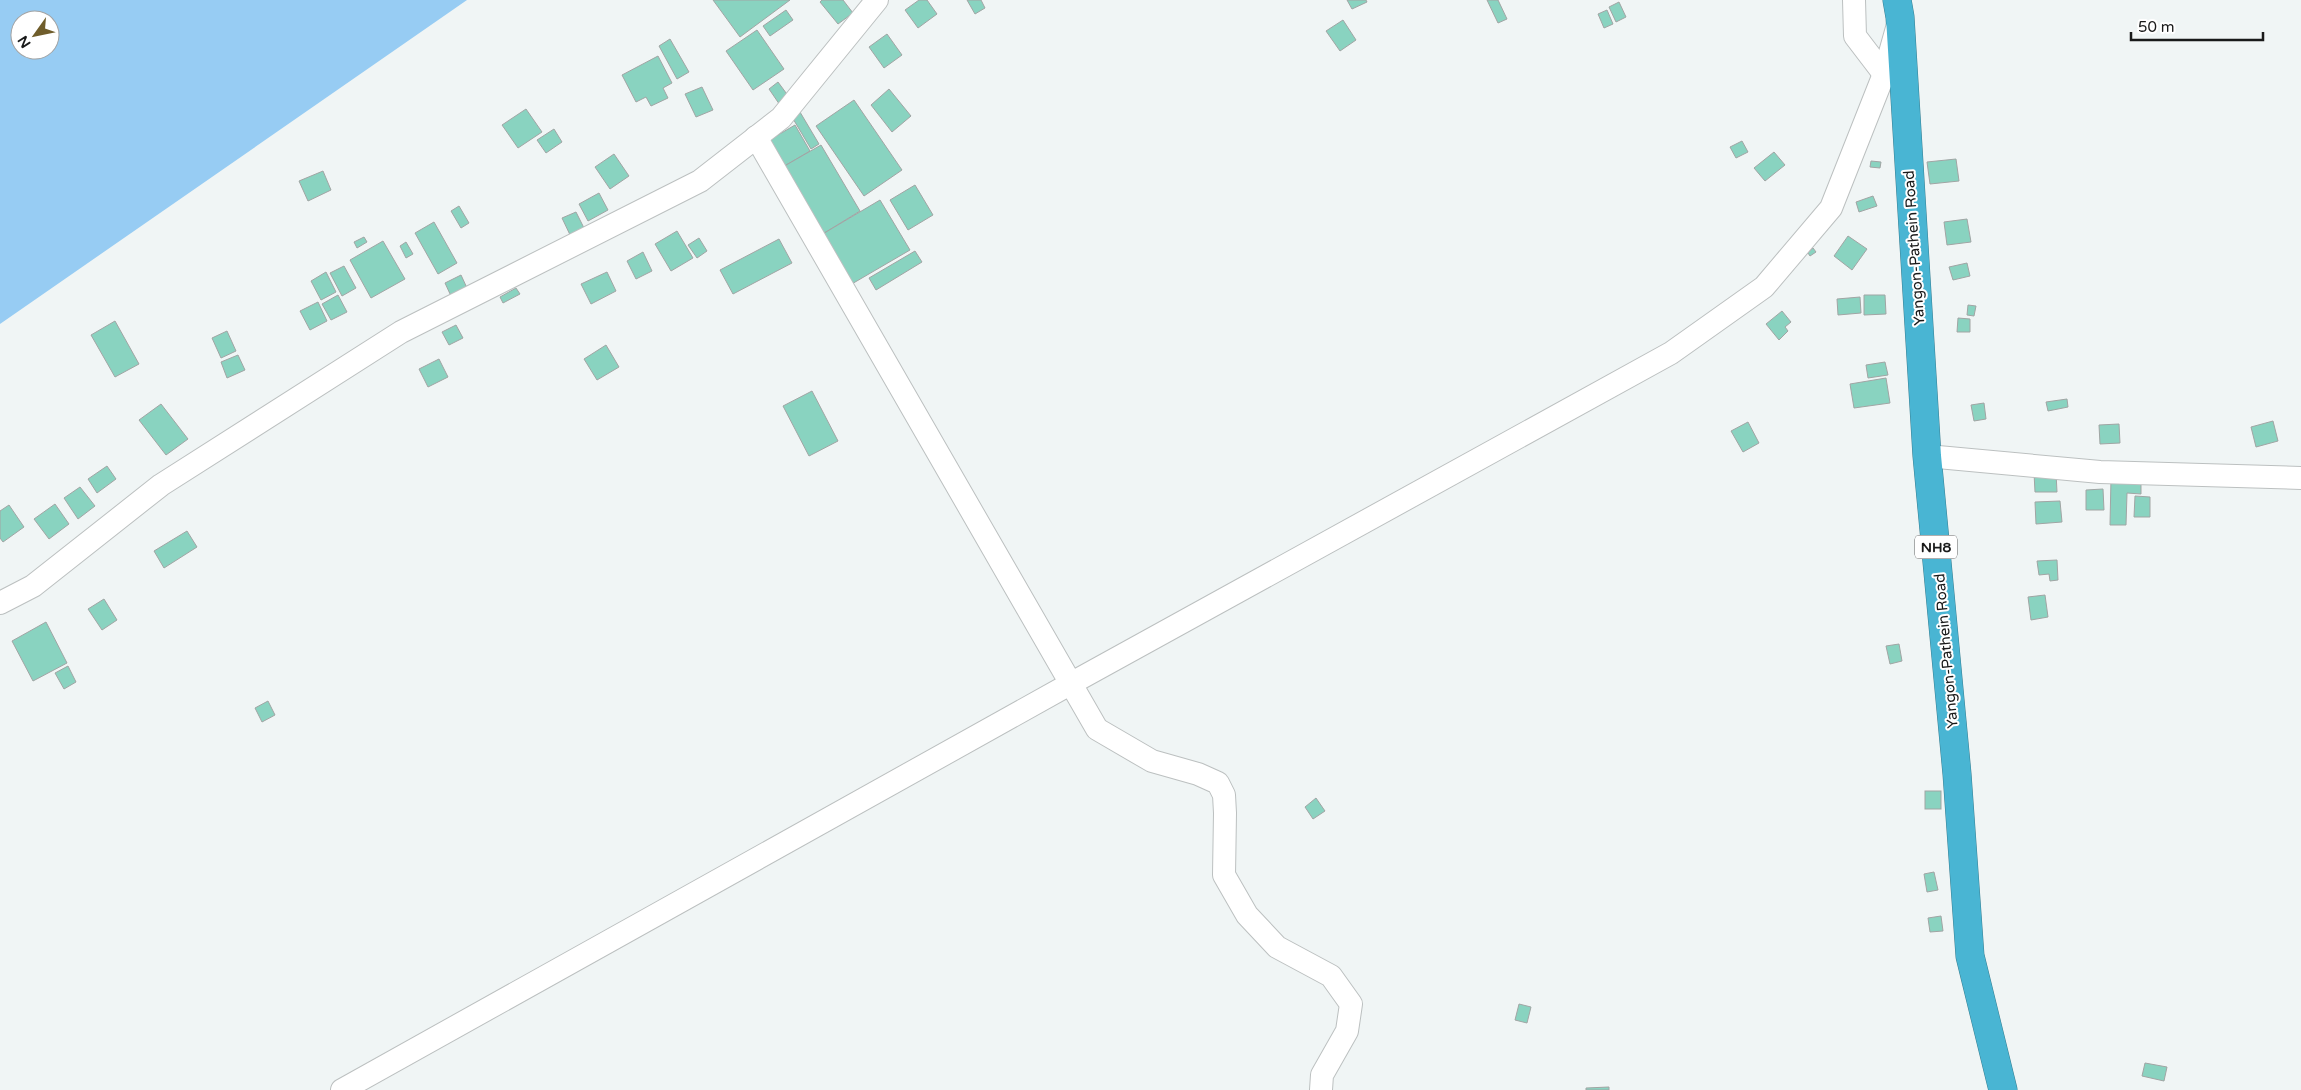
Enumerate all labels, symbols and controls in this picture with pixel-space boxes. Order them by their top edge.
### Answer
north arrow [10,10,60,60]
scale bar [2131,10,2264,42]
text: 50 m [2138,18,2175,36]
text: N [14,32,35,51]
street label: Yangon-Pathein Road [1900,170,1928,326]
road number: NH8 [1915,536,1957,558]
street label: Yangon-Pathein Road [1930,573,1962,729]

